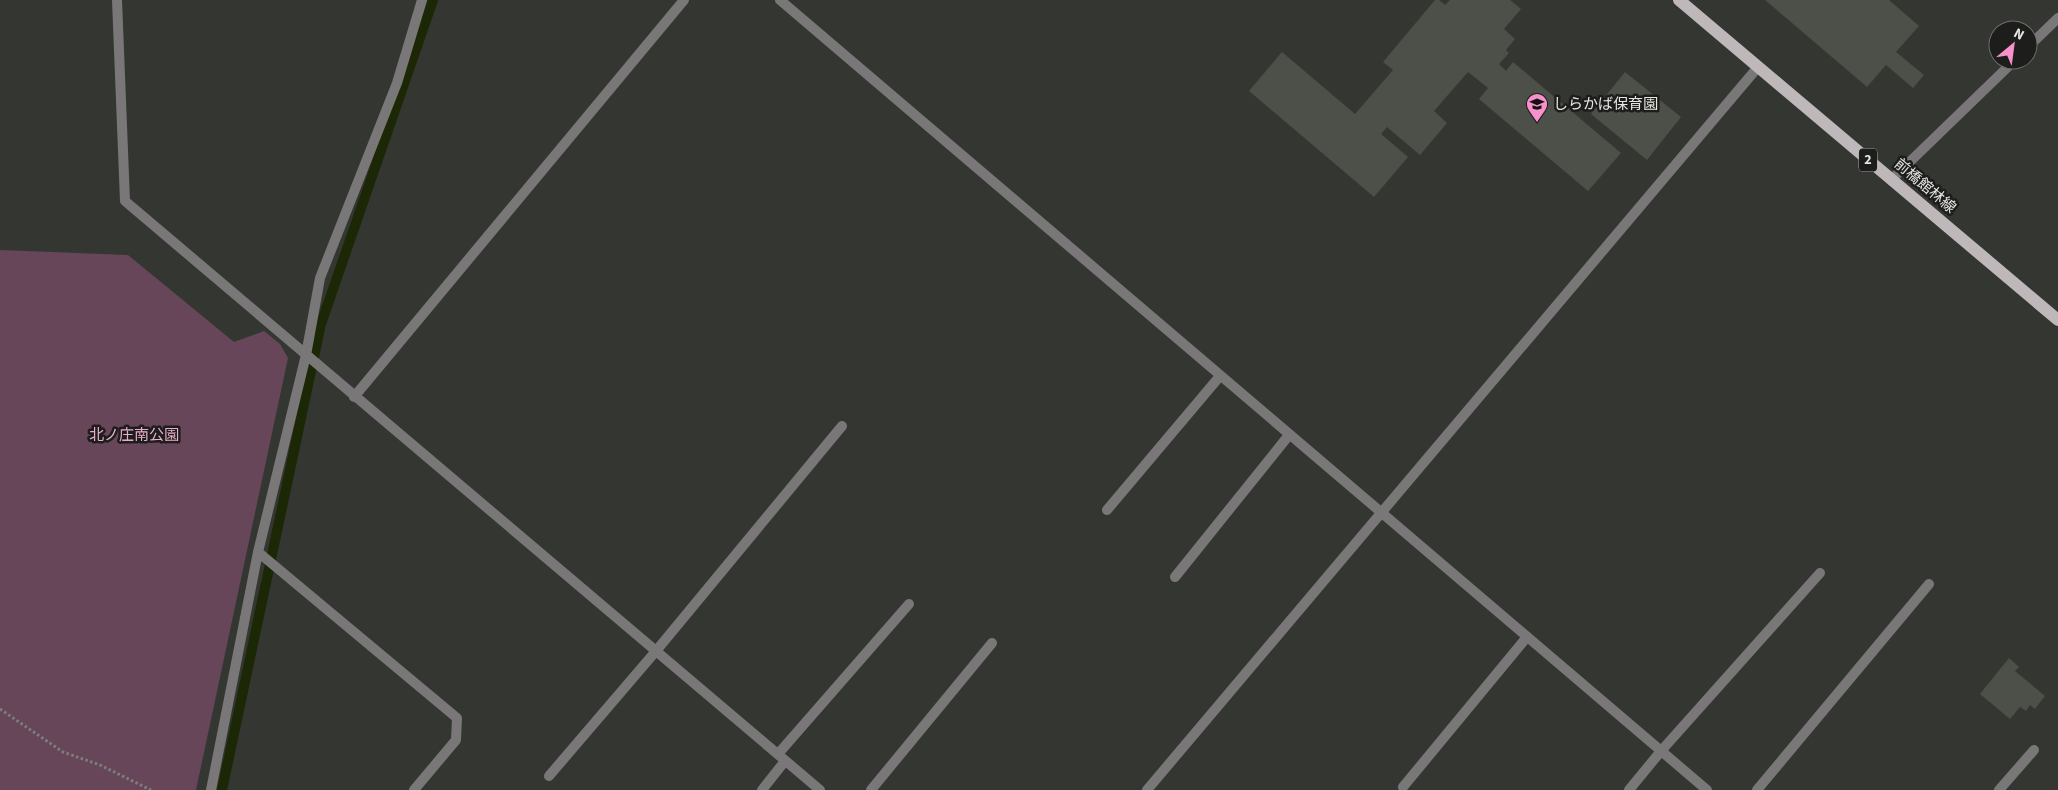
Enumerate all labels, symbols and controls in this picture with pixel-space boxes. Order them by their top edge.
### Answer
north arrow [1988,20,2038,70]
text: N [2010,24,2028,46]
school or university icon: しらかば保育園 [1525,92,1549,123]
place label: しらかば保育園 [1553,94,1658,115]
road number: 2 [1859,148,1877,172]
street label: 前橋館林線 [1890,154,1960,218]
park label: 北ノ庄南公園 [89,425,179,446]

